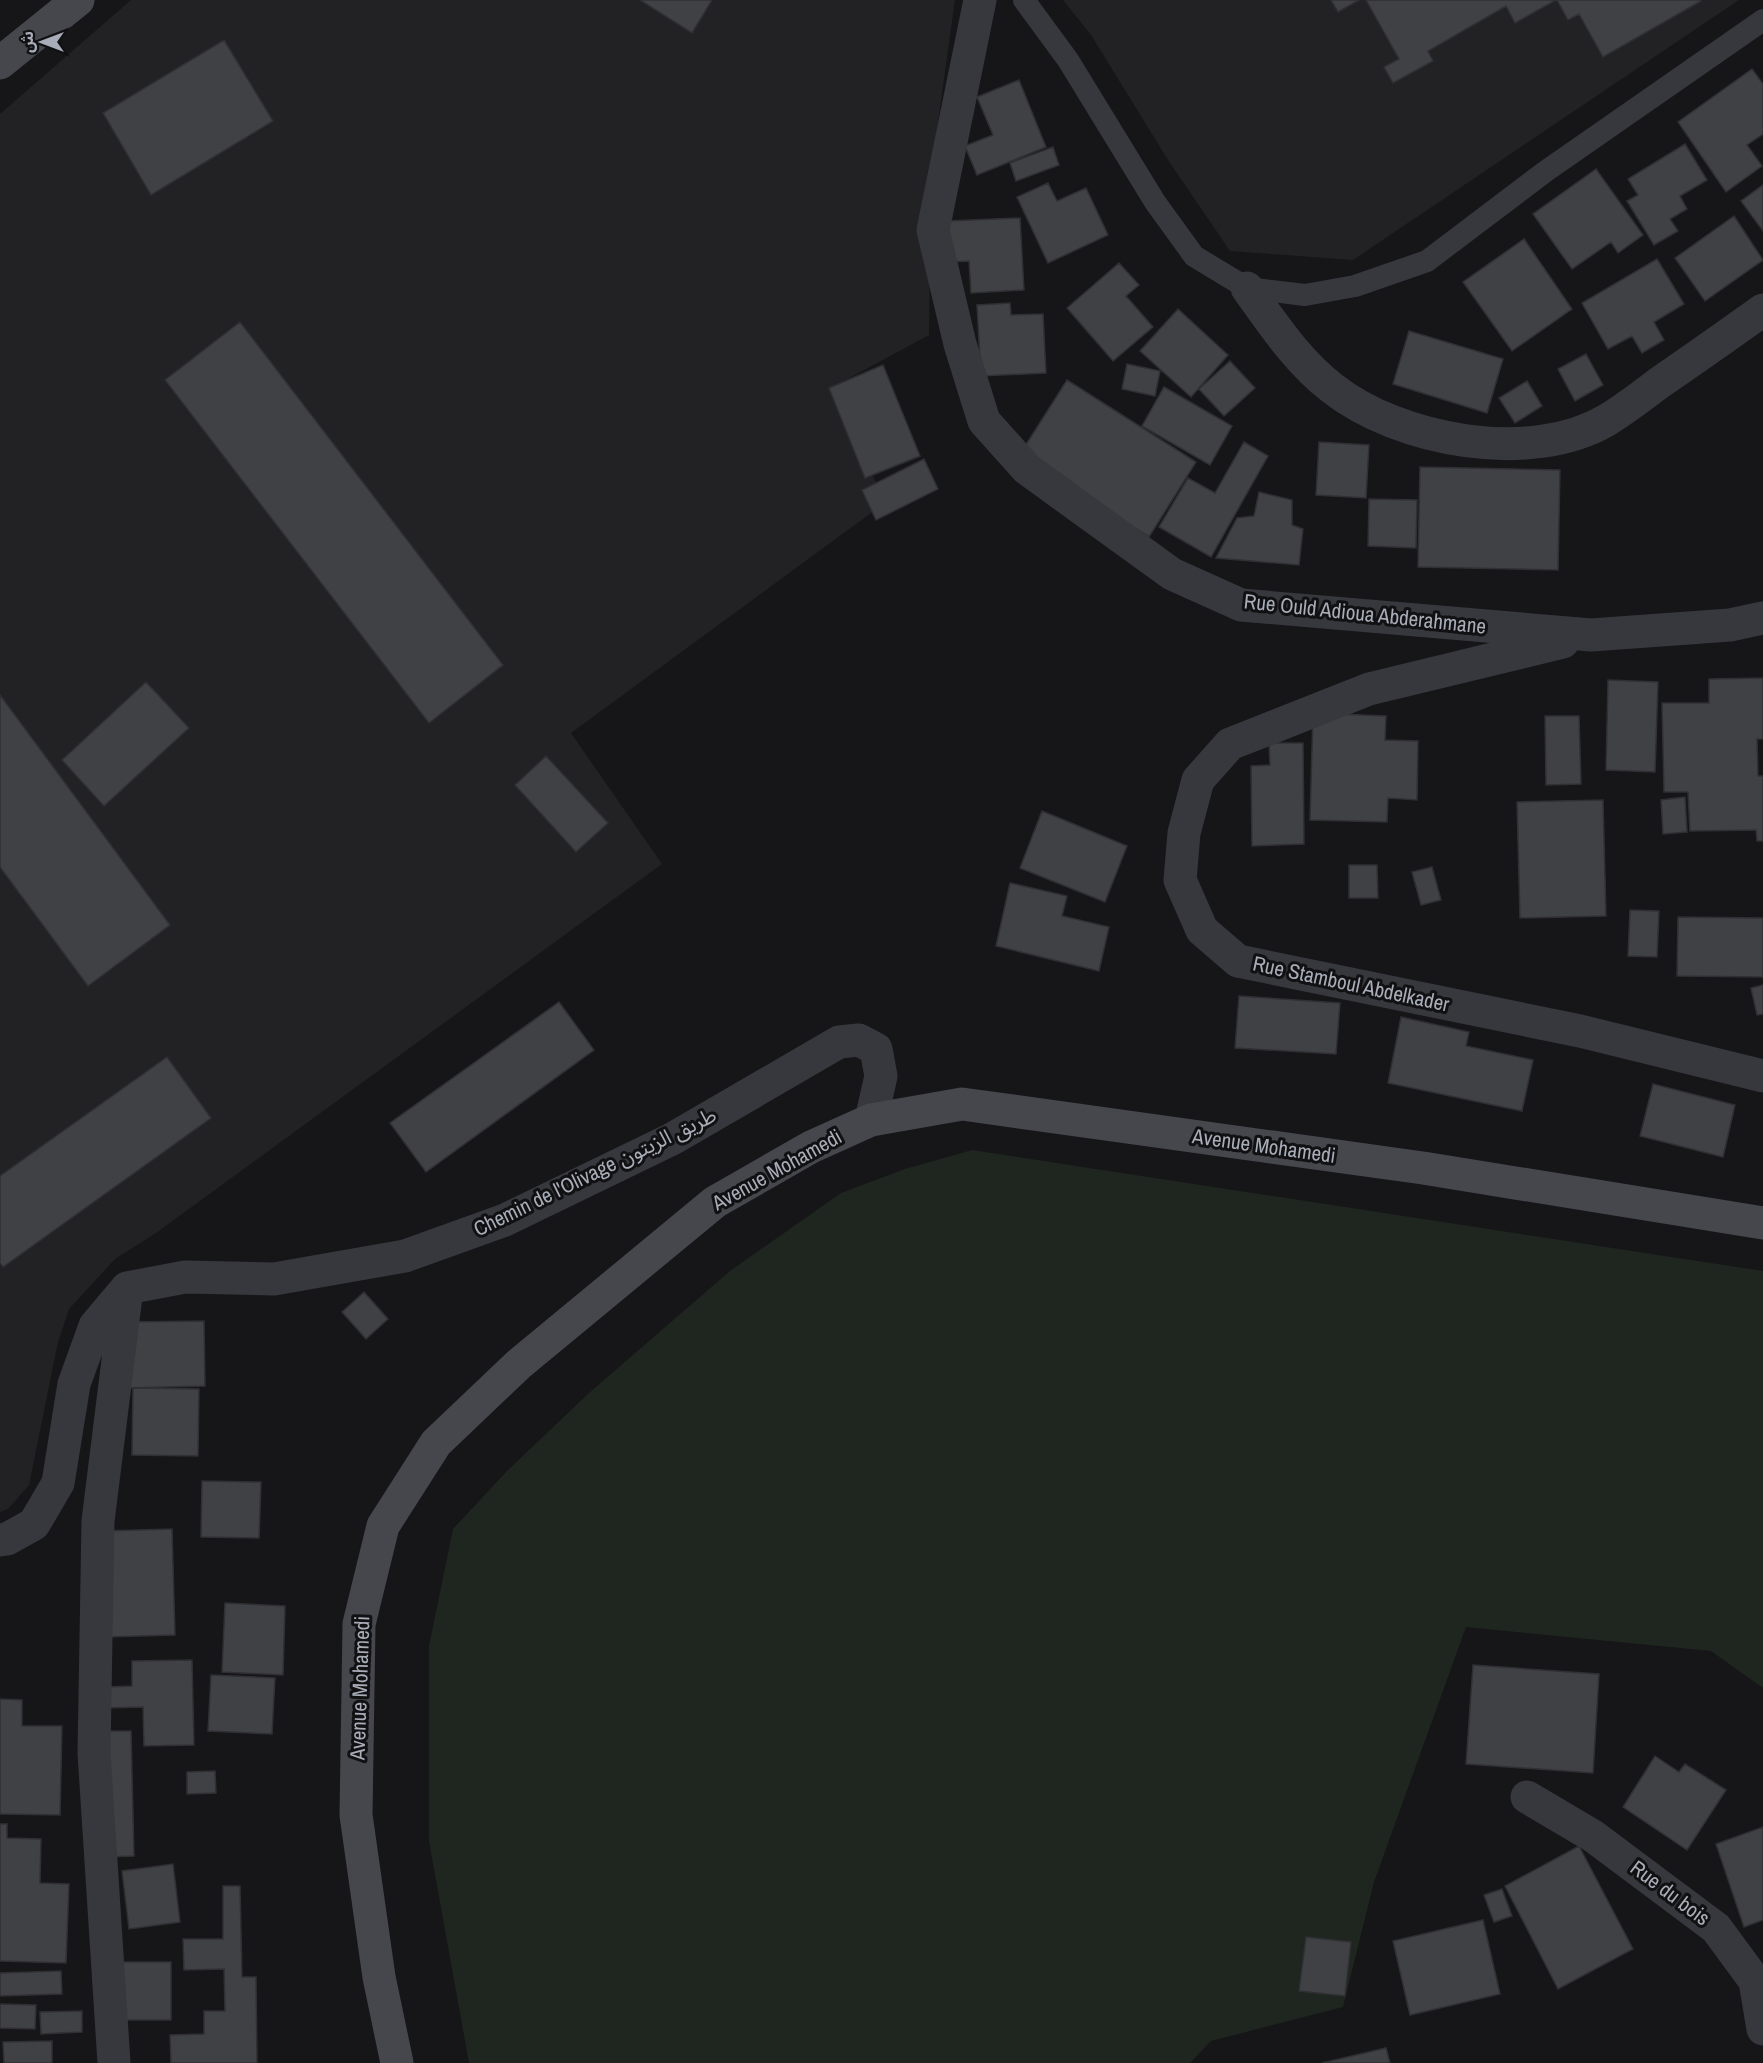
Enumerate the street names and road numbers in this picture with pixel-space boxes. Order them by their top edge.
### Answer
street label: Rue Ould Adioua Abderahmane [1243,586,1487,641]
street label: Rue Stamboul Abdelkader [1250,949,1452,1019]
street label: Chemin de l'Olivage طريق الزيتون [469,1100,721,1243]
street label: Avenue Mohamedi [1190,1121,1338,1170]
street label: Avenue Mohamedi [706,1122,847,1218]
street label: Avenue Mohamedi [342,1615,377,1762]
street label: Rue du bois [1624,1853,1716,1932]

